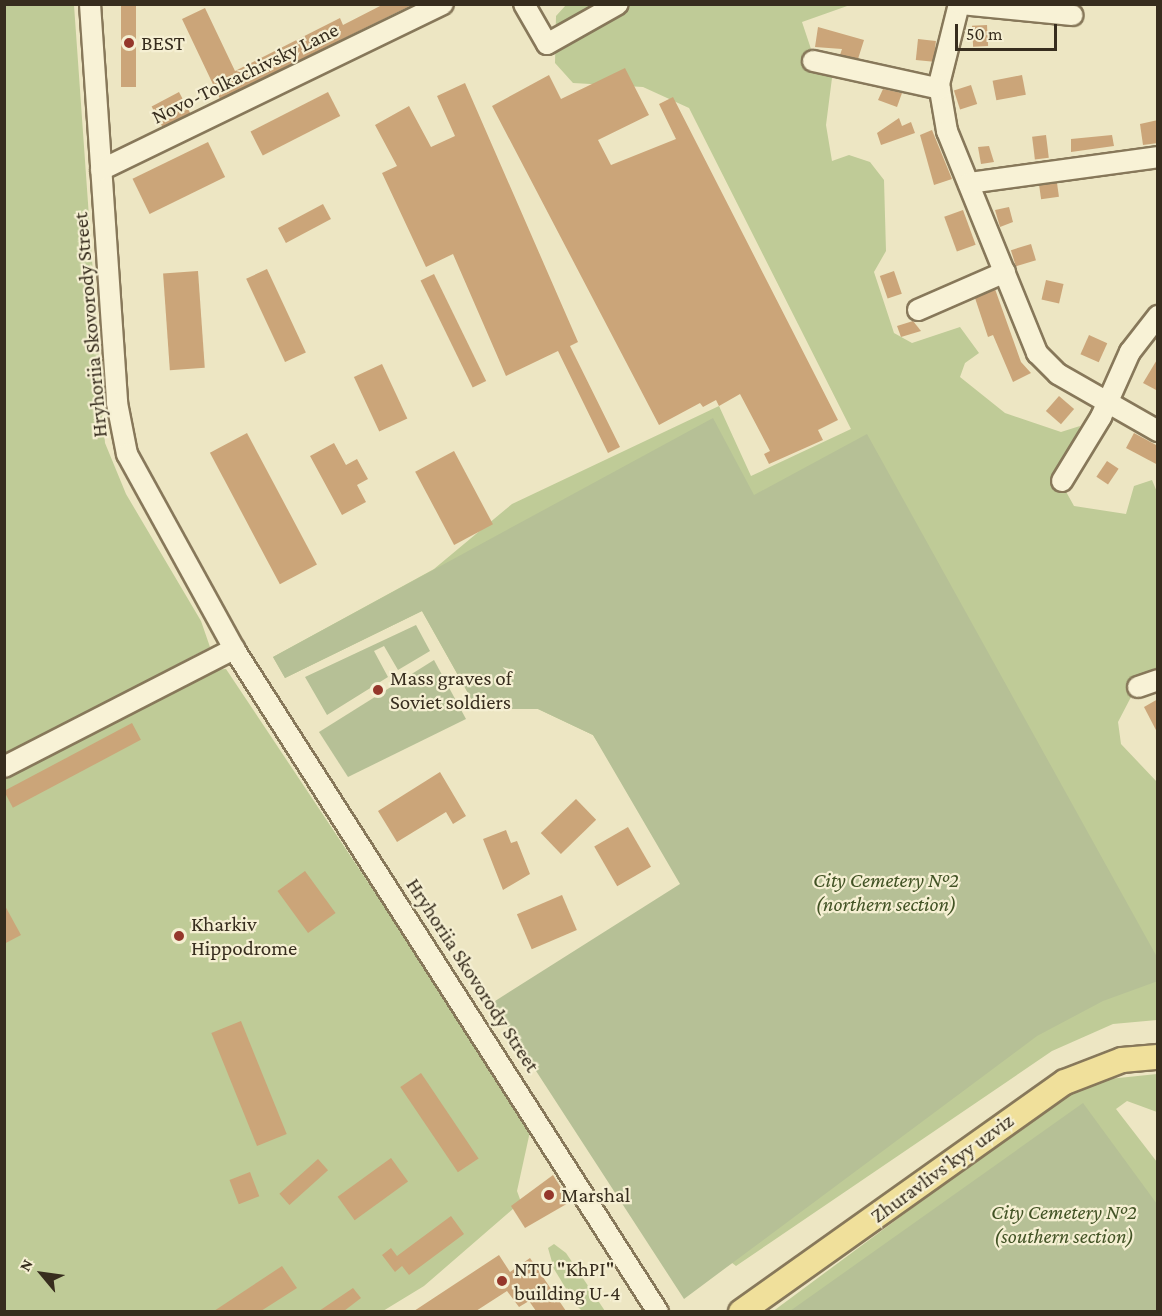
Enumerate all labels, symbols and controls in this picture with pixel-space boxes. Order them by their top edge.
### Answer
scale bar [958,12,1060,50]
street label: Novo-Tolkachivsky Lane [147,17,343,129]
text: 50 m [966,24,1003,44]
place label: BEST [141,30,185,56]
marker: BEST [122,36,136,50]
street label: Hryhoriia Skovorody Street [68,211,112,439]
place label: Mass graves of Soviet soldiers [390,665,512,715]
marker: Mass graves of Soviet soldiers [371,683,385,697]
park label: City Cemetery №2 (northern section) [813,867,959,917]
street label: Hryhoriia Skovorody Street [401,873,545,1077]
place label: Kharkiv Hippodrome [191,911,297,961]
marker: Kharkiv Hippodrome [172,929,186,943]
street label: Zhuravlivs'kyy uzviz [866,1108,1018,1228]
place label: Marshal [561,1182,630,1208]
marker: Marshal [542,1188,556,1202]
park label: City Cemetery №2 (southern section) [991,1199,1137,1249]
north arrow [12,1244,72,1304]
text: N [16,1256,36,1274]
place label: NTU "KhPI" building U-4 [514,1256,621,1306]
marker: NTU "KhPI" building U-4 [495,1274,509,1288]

